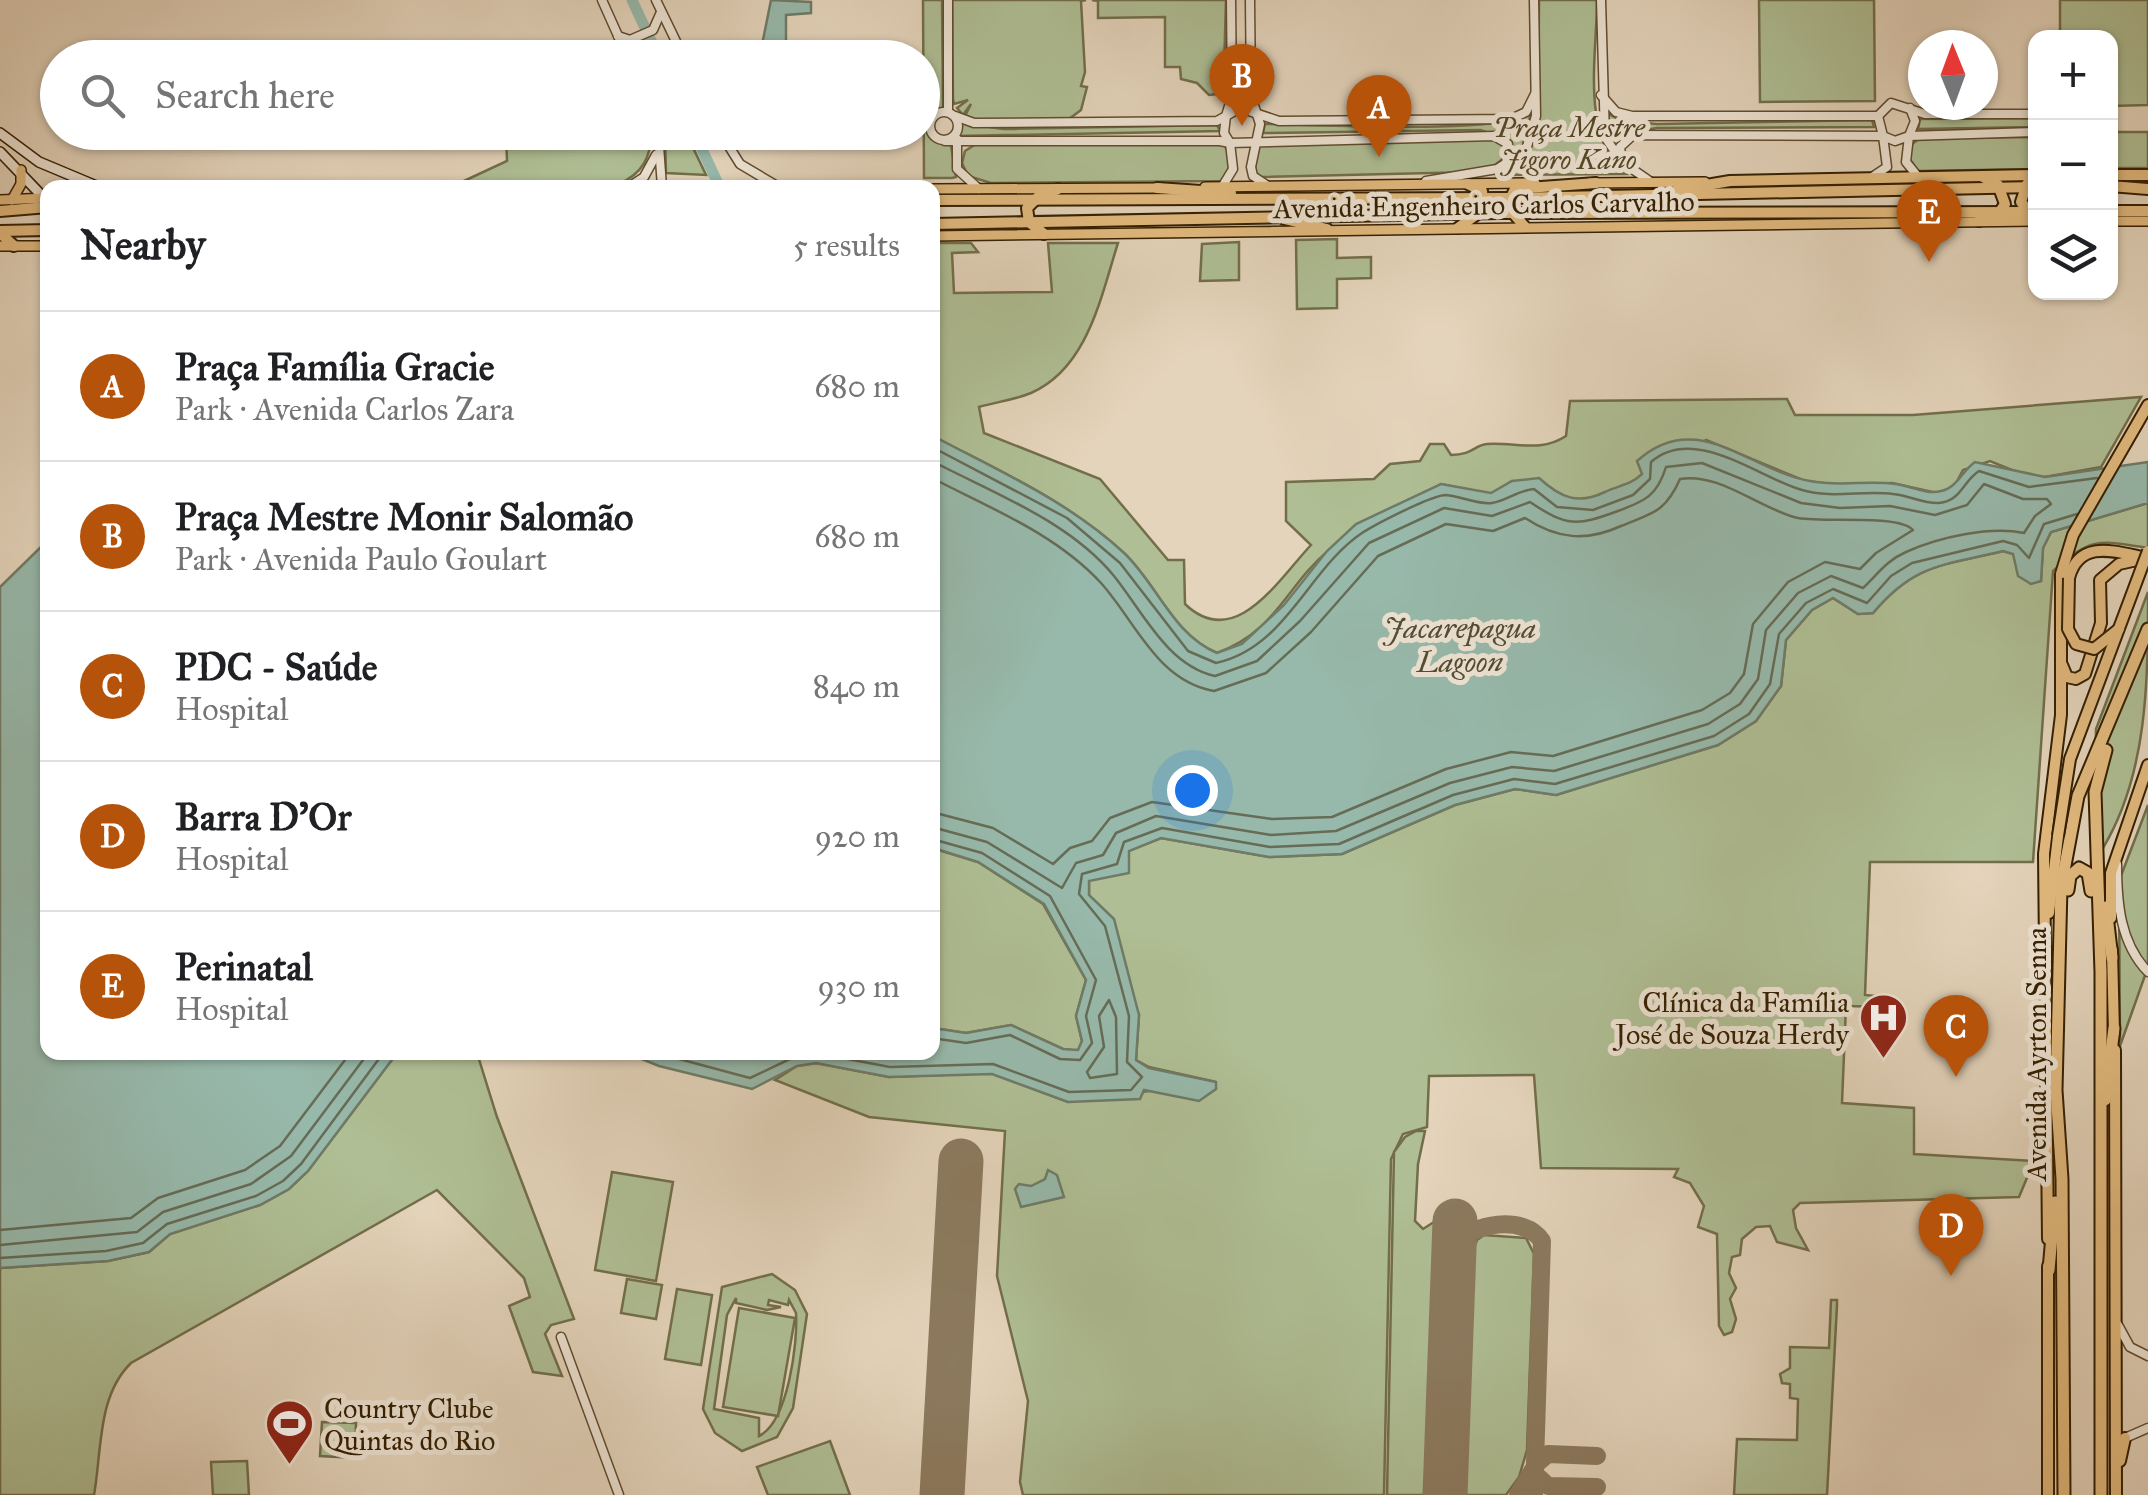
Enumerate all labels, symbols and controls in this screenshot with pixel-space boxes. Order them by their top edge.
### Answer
north arrow [1908,30,1998,120]
map controls [2028,30,2118,300]
button: + [2028,30,2118,120]
search box [40,40,940,150]
pin: B [1210,44,1274,126]
icon: search [75,68,130,123]
text: Search here [155,72,335,118]
pin: A [1346,74,1412,157]
park label: Praça Mestre Jigoro Kano [1493,110,1645,177]
button: − [2028,120,2118,210]
pin: E [1896,180,1962,262]
street label: Avenida Engenheiro Carlos Carvalho [1272,184,1695,226]
button: layers [2028,210,2118,300]
text: Nearby [80,219,205,271]
text: 5 results [793,226,900,265]
text: Praça Família Gracie [175,344,495,390]
text: A [102,367,123,406]
text: 680 m [814,367,900,406]
text: Park · Avenida Carlos Zara [175,390,514,429]
text: Praça Mestre Monir Salomão [175,494,633,540]
text: B [102,517,123,556]
text: 680 m [814,517,900,556]
text: Park · Avenida Paulo Goulart [175,540,547,579]
water label: Jacarepagua Lagoon [1382,610,1536,680]
text: PDC - Saúde [175,644,378,690]
text: C [102,667,123,706]
text: 840 m [813,667,900,706]
text: Hospital [175,690,288,729]
your location [1167,765,1218,816]
text: Barra D'Or [175,794,352,840]
text: D [100,817,125,856]
text: 920 m [815,817,900,856]
text: Hospital [175,840,288,879]
street label: Avenida Ayrton Senna [2019,927,2054,1182]
text: Perinatal [175,944,313,990]
text: E [101,967,124,1006]
text: 930 m [818,967,900,1006]
place label: Clínica da Família José de Souza Herdy [1612,985,1850,1052]
text: Hospital [175,990,288,1029]
hospital icon: Clínica da Família José de Souza Herdy [1858,992,1910,1060]
pin: C [1924,994,1988,1077]
pin: D [1918,1194,1984,1276]
place label: Country Clube Quintas do Rio [324,1391,495,1458]
sports icon: Country Clube Quintas do Rio [263,1398,315,1466]

